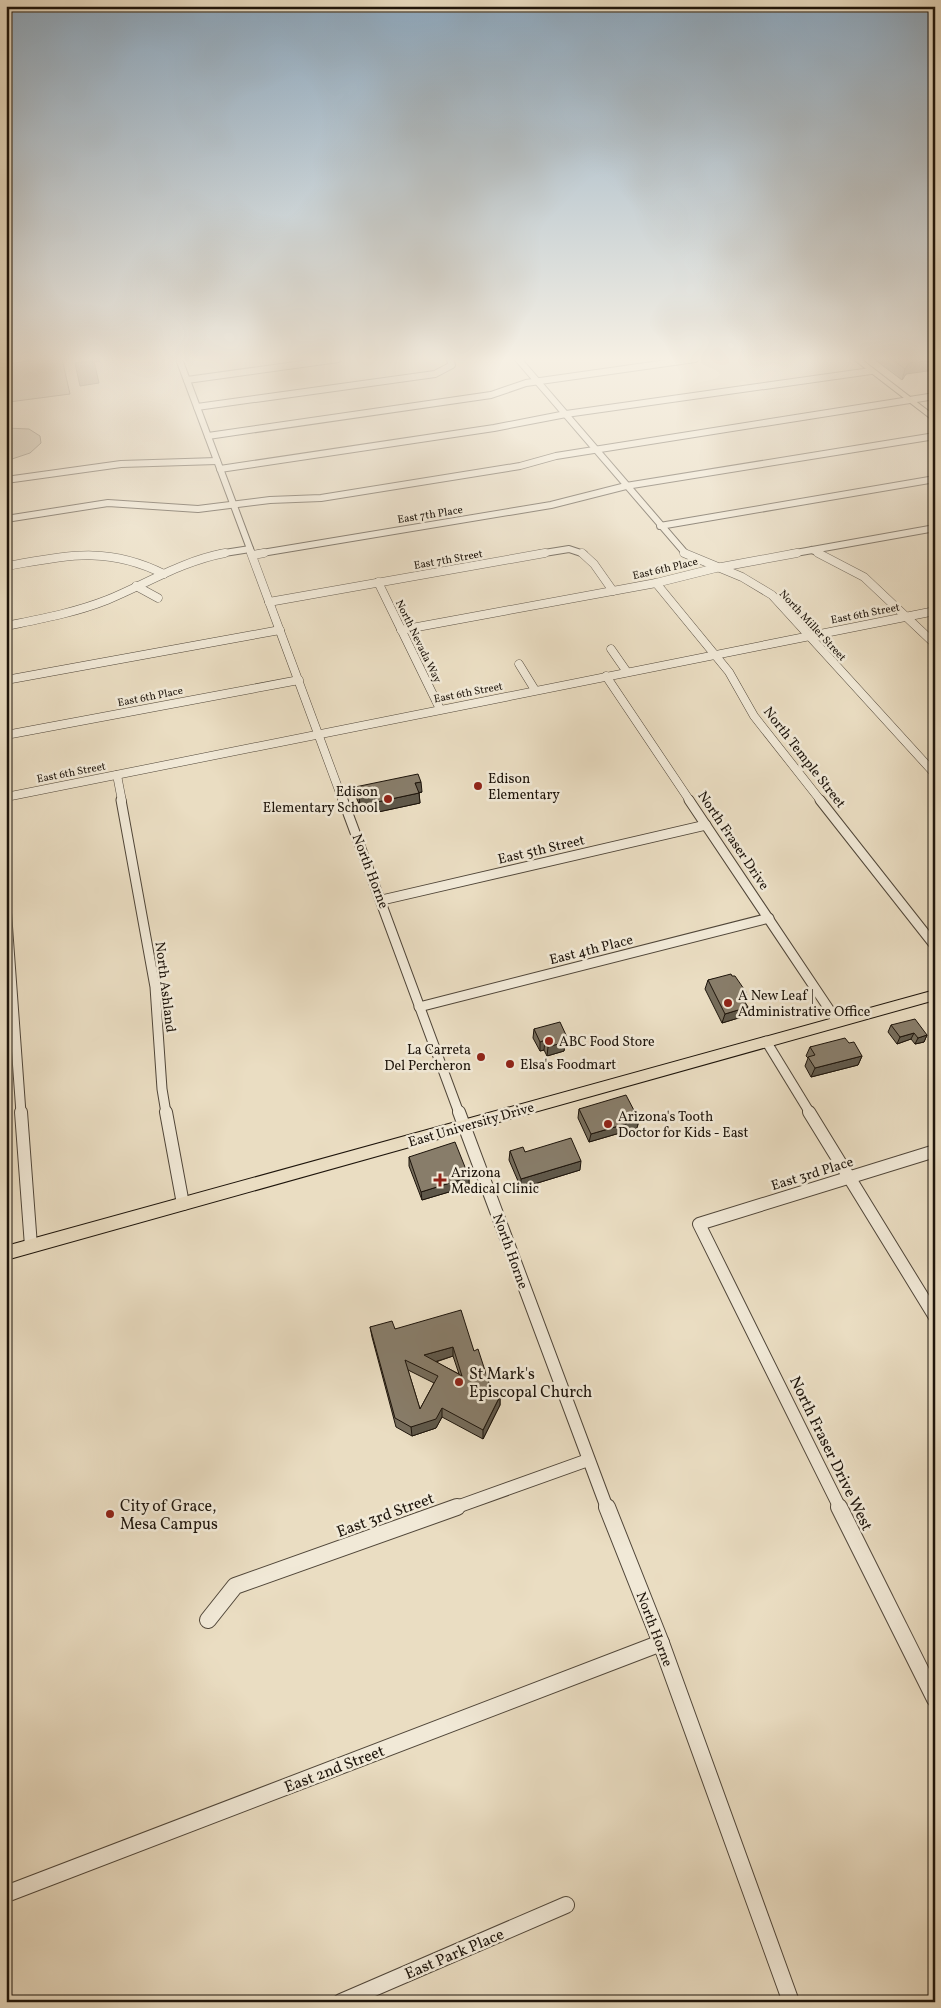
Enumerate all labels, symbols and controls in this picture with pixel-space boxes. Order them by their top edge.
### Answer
street label: East 7th Place [396,503,464,528]
street label: East 7th Street [413,547,484,574]
street label: East 6th Place [631,555,699,584]
street label: North Miller Street [775,587,849,665]
street label: North Nevada Way [391,598,444,686]
street label: East 6th Street [830,600,901,629]
street label: East 6th Street [433,679,504,708]
street label: East 6th Place [116,684,184,711]
street label: North Temple Street [758,703,849,813]
street label: East 6th Street [36,759,107,788]
place label: Edison Elementary [488,770,560,805]
marker: Edison Elementary [472,780,484,792]
place label: Edison Elementary School [263,783,378,818]
street label: North Fraser Drive [693,788,773,894]
marker: Edison Elementary School [382,793,394,805]
street label: North Horne [347,831,393,912]
street label: East 5th Street [496,831,587,870]
street label: East 4th Place [547,931,636,970]
street label: North Ashland [150,941,180,1034]
place label: A New Leaf | Administrative Office [738,987,871,1022]
marker: A New Leaf | Administrative Office [722,997,734,1009]
place label: ABC Food Store [559,1033,655,1052]
marker: ABC Food Store [543,1035,555,1047]
place label: La Carreta Del Percheron [384,1041,471,1076]
marker: La Carreta Del Percheron [475,1051,487,1063]
place label: Elsa's Foodmart [520,1056,616,1075]
marker: Elsa's Foodmart [504,1058,516,1070]
street label: East University Drive [406,1098,537,1153]
place label: Arizona's Tooth Doctor for Kids - East [618,1108,749,1143]
marker: Arizona's Tooth Doctor for Kids - East [602,1118,614,1130]
street label: East 3rd Place [769,1153,856,1196]
place label: Arizona Medical Clinic [451,1164,539,1199]
marker: Arizona Medical Clinic [433,1173,447,1187]
street label: North Horne [487,1211,532,1292]
place label: St Mark's Episcopal Church [469,1364,592,1404]
street label: North Fraser Drive West [783,1373,877,1535]
marker: St Mark's Episcopal Church [453,1376,465,1388]
street label: East 3rd Street [334,1488,438,1544]
place label: City of Grace, Mesa Campus [120,1496,218,1536]
marker: City of Grace, Mesa Campus [104,1508,116,1520]
street label: North Horne [631,1589,677,1670]
street label: East 2nd Street [281,1741,388,1799]
street label: East Park Place [402,1924,508,1986]

